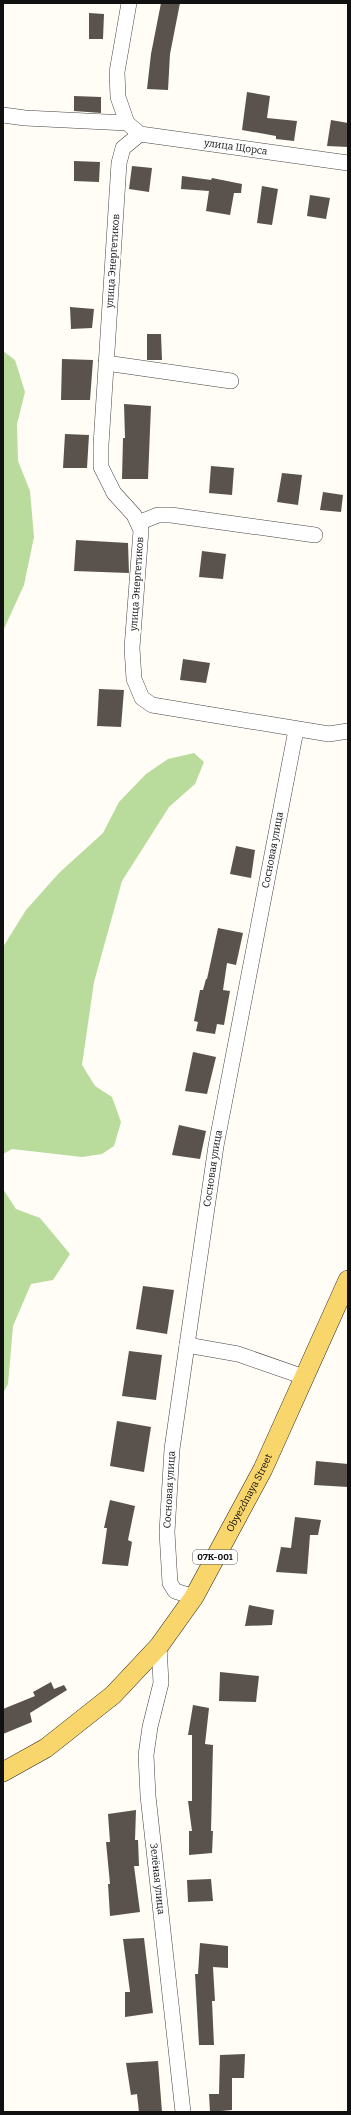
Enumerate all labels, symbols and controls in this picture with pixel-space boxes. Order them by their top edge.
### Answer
street label: улица Щорса [202,137,269,158]
street label: улица Энергетиков [104,213,122,310]
street label: улица Энергетиков [128,536,146,633]
street label: Сосновая улица [260,811,286,889]
street label: Сосновая улица [201,1129,225,1208]
street label: Сосновая улица [161,1450,178,1529]
street label: Obyezdnaya Street [224,1452,275,1534]
road number: 07К-001 [193,1550,237,1564]
street label: Зелёная улица [147,1843,167,1915]

